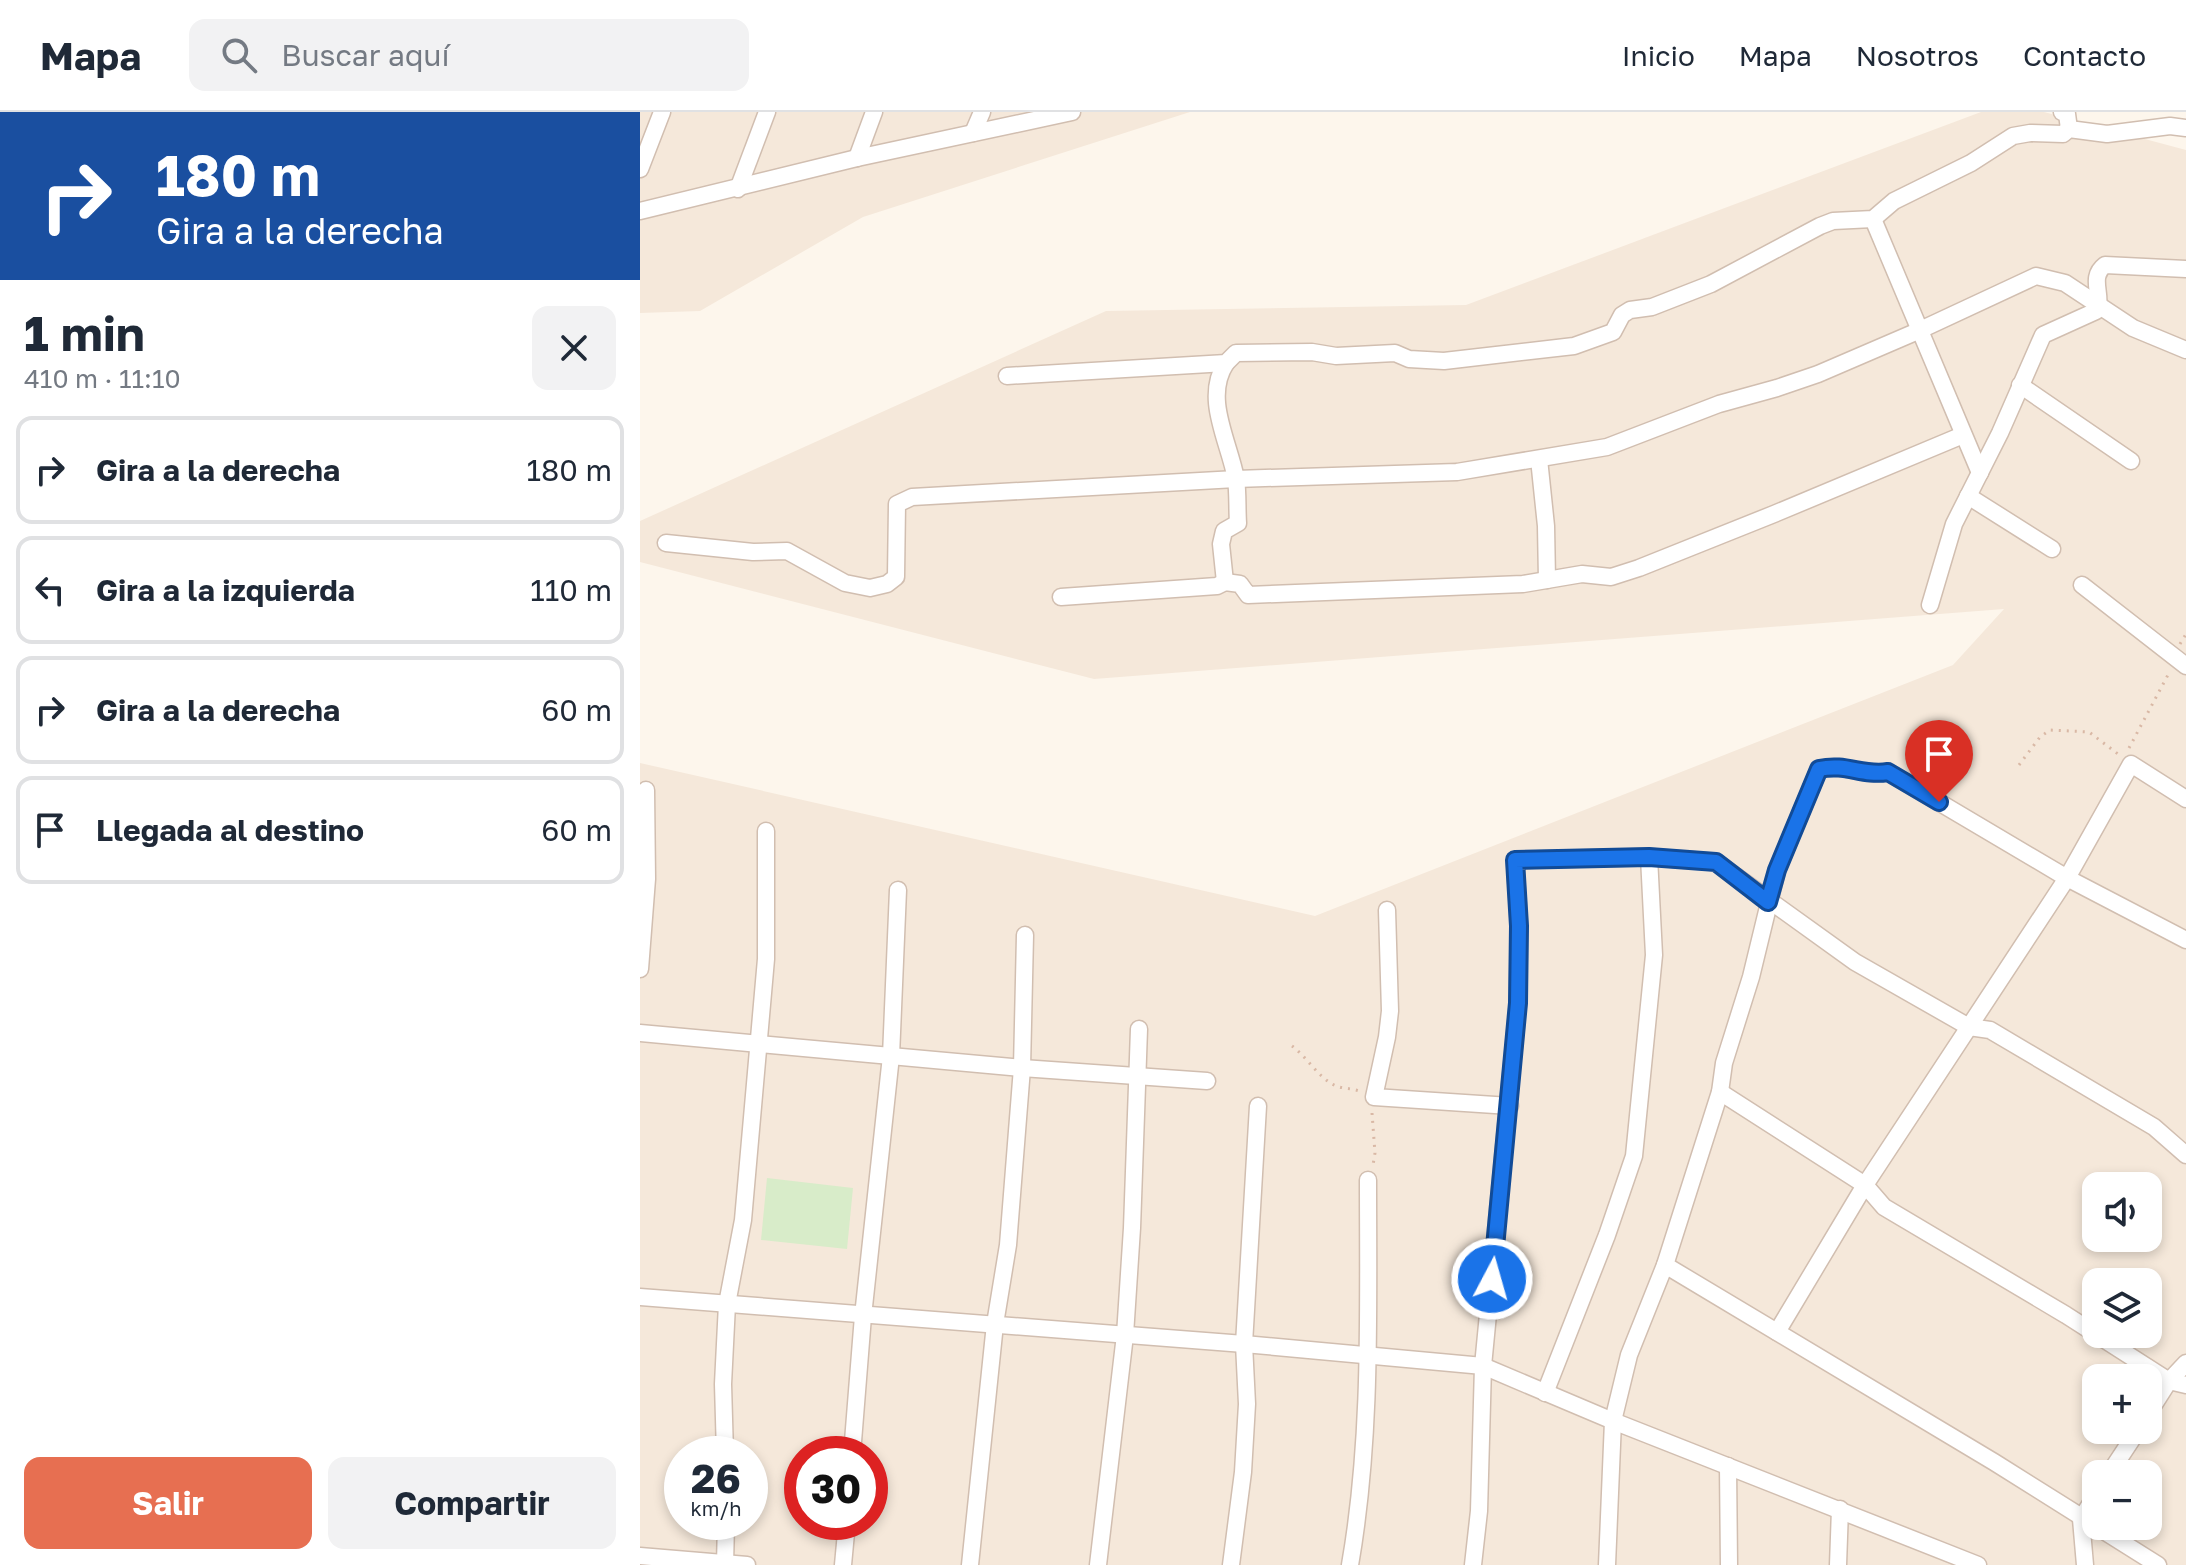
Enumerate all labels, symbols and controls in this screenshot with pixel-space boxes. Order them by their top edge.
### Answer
search box [189,19,749,91]
text: Mapa [40,33,141,78]
icon: search [217,33,261,77]
text: Buscar aquí [281,37,450,73]
text: Inicio [1622,39,1695,72]
text: Mapa [1739,39,1812,72]
text: Nosotros [1856,39,1979,72]
text: Contacto [2023,39,2146,72]
text: 180 m [156,141,320,208]
icon: right [24,144,128,248]
text: Gira a la derecha [156,209,444,252]
text: 1 min [24,304,145,362]
button: close [532,306,616,390]
text: 410 m · 11:10 [24,363,181,394]
icon: right [28,448,72,492]
text: Gira a la derecha [96,452,340,488]
text: 180 m [527,452,612,488]
icon: left [28,568,72,612]
text: Gira a la izquierda [96,572,355,608]
text: 110 m [530,572,612,608]
icon: right [28,688,72,732]
text: Gira a la derecha [96,692,340,728]
text: 60 m [541,692,612,728]
pin [1905,720,1973,802]
icon: arrive [1917,732,1961,776]
icon: arrive [28,808,72,852]
text: Llegada al destino [96,812,364,848]
text: 60 m [541,812,612,848]
map controls [2082,1172,2162,1540]
button: sound [2082,1172,2162,1252]
position arrow [1450,1237,1534,1321]
button: layers [2082,1268,2162,1348]
button: + [2082,1364,2162,1444]
speed limit sign: 30 [784,1436,888,1540]
text: 26 [691,1454,741,1502]
button: Salir [24,1457,312,1549]
button: Compartir [328,1457,616,1549]
button: − [2082,1460,2162,1540]
text: km/h [691,1496,741,1520]

